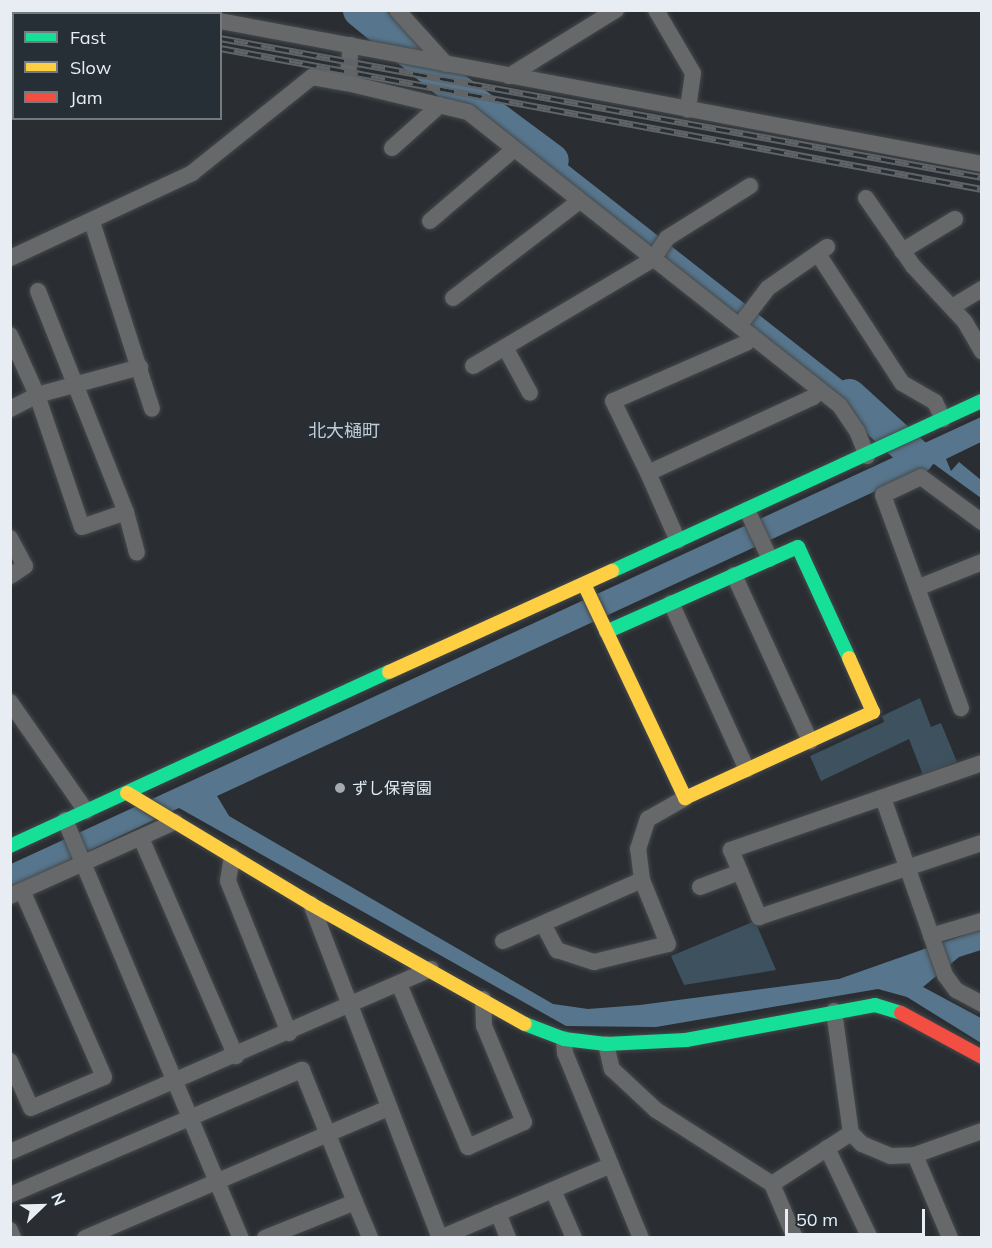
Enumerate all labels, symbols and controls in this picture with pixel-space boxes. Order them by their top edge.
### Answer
legend [12,12,222,120]
text: Fast [70,26,106,49]
text: Slow [70,56,111,79]
text: Jam [70,86,103,109]
district label: 北大樋町 [308,420,380,442]
place label: ずし保育園 [352,778,432,798]
marker: ずし保育園 [333,781,347,795]
north arrow [12,1176,72,1236]
text: N [47,1189,70,1208]
scale bar [788,1197,928,1235]
text: 50 m [796,1208,838,1231]

